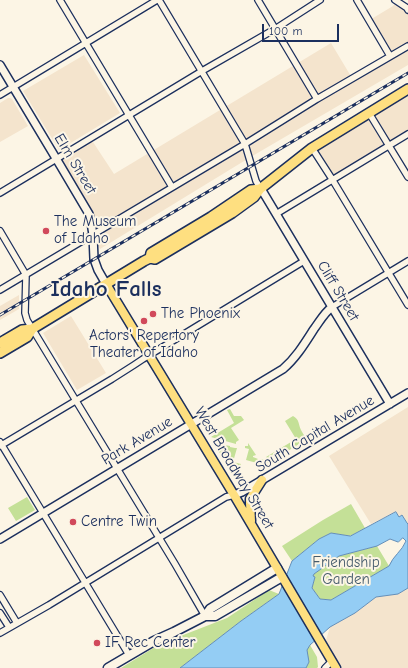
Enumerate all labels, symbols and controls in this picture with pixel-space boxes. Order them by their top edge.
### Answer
scale bar [264,16,341,42]
text: 100 m [269,24,302,38]
street label: Elm Street [50,131,100,197]
place label: The Museum of Idaho [54,213,136,248]
marker: The Museum of Idaho [41,226,51,236]
street label: Cliff Street [313,258,363,324]
district label: Idaho Falls [51,275,161,303]
place label: The Phoenix [161,305,240,323]
marker: The Phoenix [148,309,158,319]
marker: Actors' Repertory Theater of Idaho [139,316,149,326]
place label: Actors' Repertory Theater of Idaho [89,327,199,362]
street label: South Capital Avenue [252,391,378,477]
street label: West Broadway Street [190,404,278,532]
street label: Park Avenue [98,413,176,469]
place label: Centre Twin [81,513,157,531]
marker: Centre Twin [68,517,78,527]
park label: Friendship Garden [312,554,380,589]
place label: IF Rec Center [105,634,195,652]
marker: IF Rec Center [92,638,102,648]

